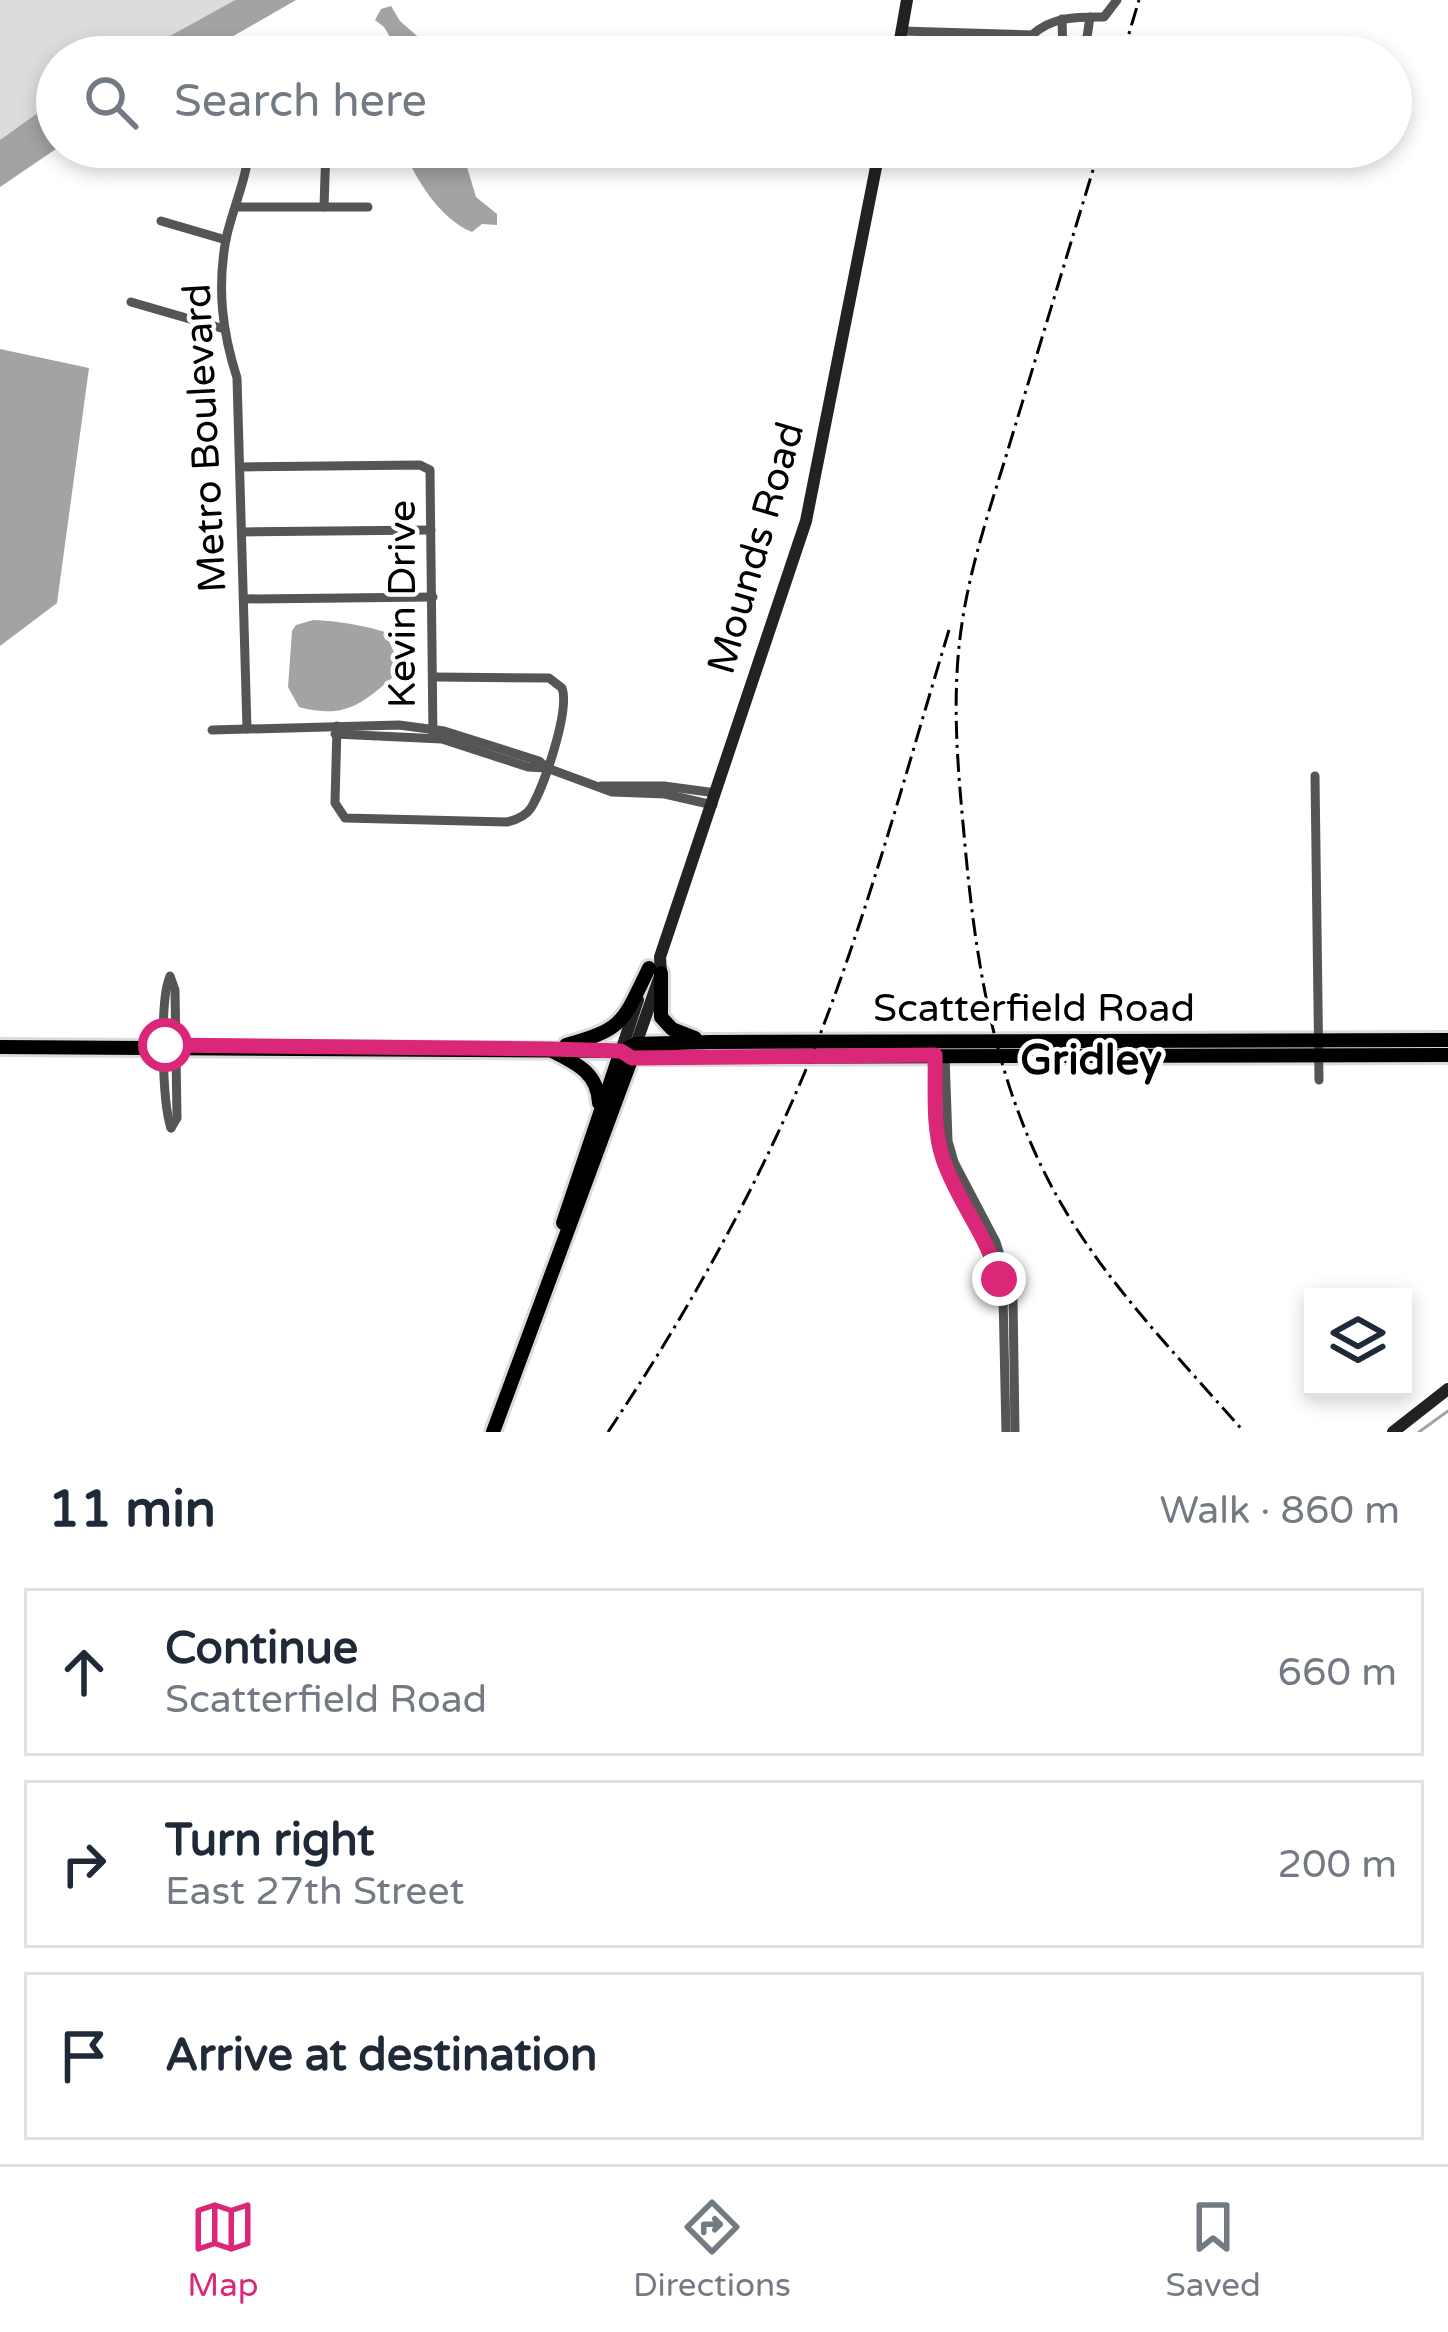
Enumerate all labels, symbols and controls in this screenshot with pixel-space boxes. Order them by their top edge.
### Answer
search box [36,36,1412,168]
icon: search [78,69,144,135]
text: Search here [174,75,427,129]
street label: Metro Boulevard [173,282,237,594]
street label: Mounds Road [698,417,814,679]
street label: Kevin Drive [379,500,426,708]
street label: Scatterfield Road [873,985,1195,1032]
route start [138,1018,192,1072]
district label: Gridley [1020,1035,1162,1086]
route end [972,1252,1026,1306]
map controls [1304,1288,1412,1396]
button: layers [1304,1288,1412,1396]
text: 11 min [48,1479,216,1541]
text: Walk · 860 m [1159,1487,1400,1534]
text: Continue [165,1622,358,1676]
icon: ahead [51,1639,117,1705]
text: 660 m [1278,1649,1397,1696]
text: Scatterfield Road [165,1676,487,1723]
text: Turn right [165,1814,374,1868]
icon: right [51,1831,117,1897]
text: 200 m [1278,1841,1397,1888]
text: East 27th Street [165,1868,464,1915]
icon: arrive [51,2023,117,2089]
text: Arrive at destination [165,2029,597,2083]
tab: Map [187,2194,259,2305]
tab: Directions [633,2194,791,2305]
tab: Saved [1165,2194,1261,2305]

